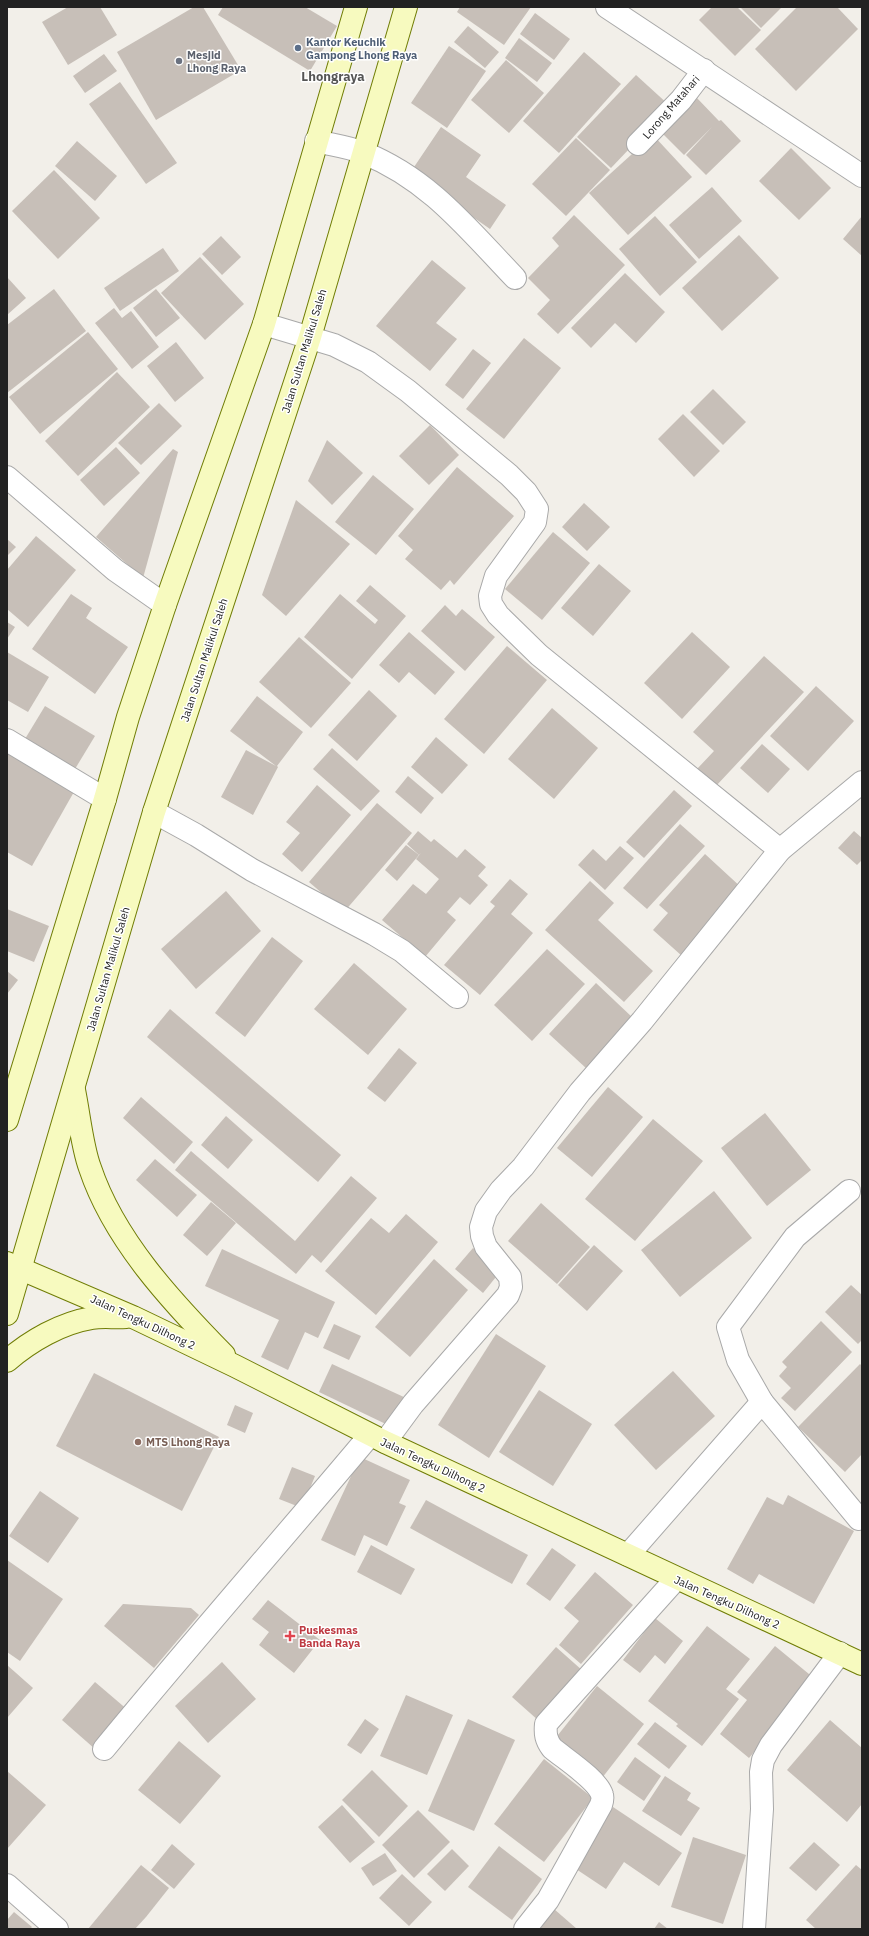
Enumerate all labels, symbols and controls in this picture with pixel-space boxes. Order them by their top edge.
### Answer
place label: Kantor Keuchik Gampong Lhong Raya [306,35,417,62]
marker: Kantor Keuchik Gampong Lhong Raya [293,43,303,53]
place label: Mesjid Lhong Raya [187,48,246,75]
marker: Mesjid Lhong Raya [174,56,184,66]
district label: Lhongraya [301,68,365,85]
street label: Lorong Matahari [640,72,702,142]
street label: Jalan Sultan Malikul Saleh [278,287,330,415]
street label: Jalan Sultan Malikul Saleh [177,597,231,723]
street label: Jalan Sultan Malikul Saleh [83,905,133,1033]
street label: Jalan Tengku Dilhong 2 [88,1292,198,1352]
place label: MTS Lhong Raya [146,1435,230,1449]
street label: Jalan Tengku Dilhong 2 [378,1435,488,1495]
marker: MTS Lhong Raya [133,1437,143,1447]
street label: Jalan Tengku Dilhong 2 [672,1572,782,1632]
place label: Puskesmas Banda Raya [299,1623,360,1650]
marker: Puskesmas Banda Raya [284,1630,296,1642]

